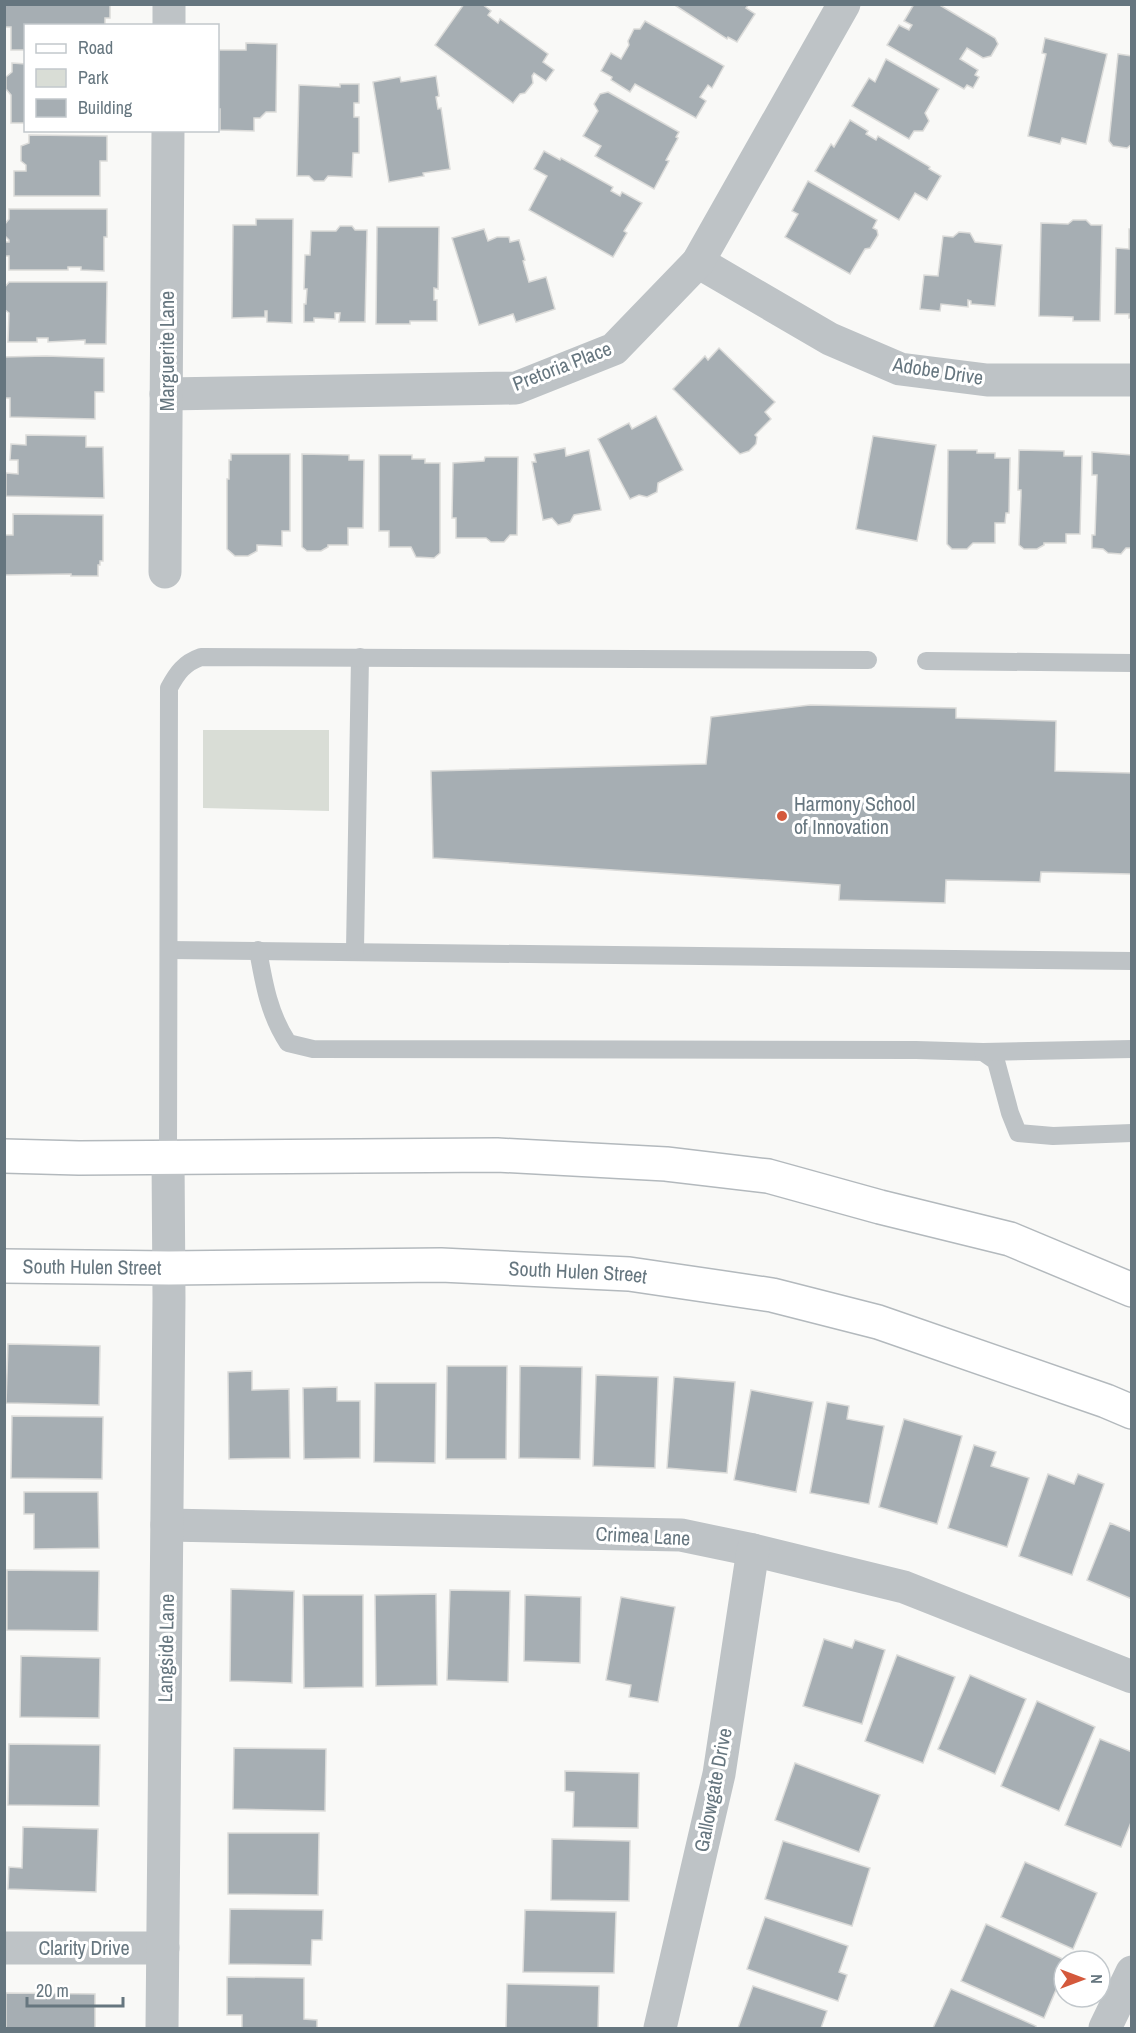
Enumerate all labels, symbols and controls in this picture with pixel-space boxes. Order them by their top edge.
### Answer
legend [24,24,219,132]
text: Road [78,35,113,60]
text: Park [78,65,109,90]
text: Building [78,95,133,120]
street label: Marguerite Lane [153,291,180,411]
street label: Pretoria Place [508,334,615,397]
street label: Adobe Drive [890,350,985,391]
place label: Harmony School of Innovation [794,790,915,840]
marker: Harmony School of Innovation [775,809,789,823]
street label: South Hulen Street [23,1252,162,1281]
street label: South Hulen Street [508,1254,649,1290]
street label: Crimea Lane [595,1520,691,1551]
street label: Langside Lane [151,1593,180,1702]
street label: Gallowgate Drive [687,1726,738,1854]
street label: Clarity Drive [38,1934,130,1961]
north arrow [1052,1949,1112,2009]
scale bar [27,1970,123,2008]
text: N [1086,1974,1108,1984]
text: 20 m [36,1978,69,2003]

